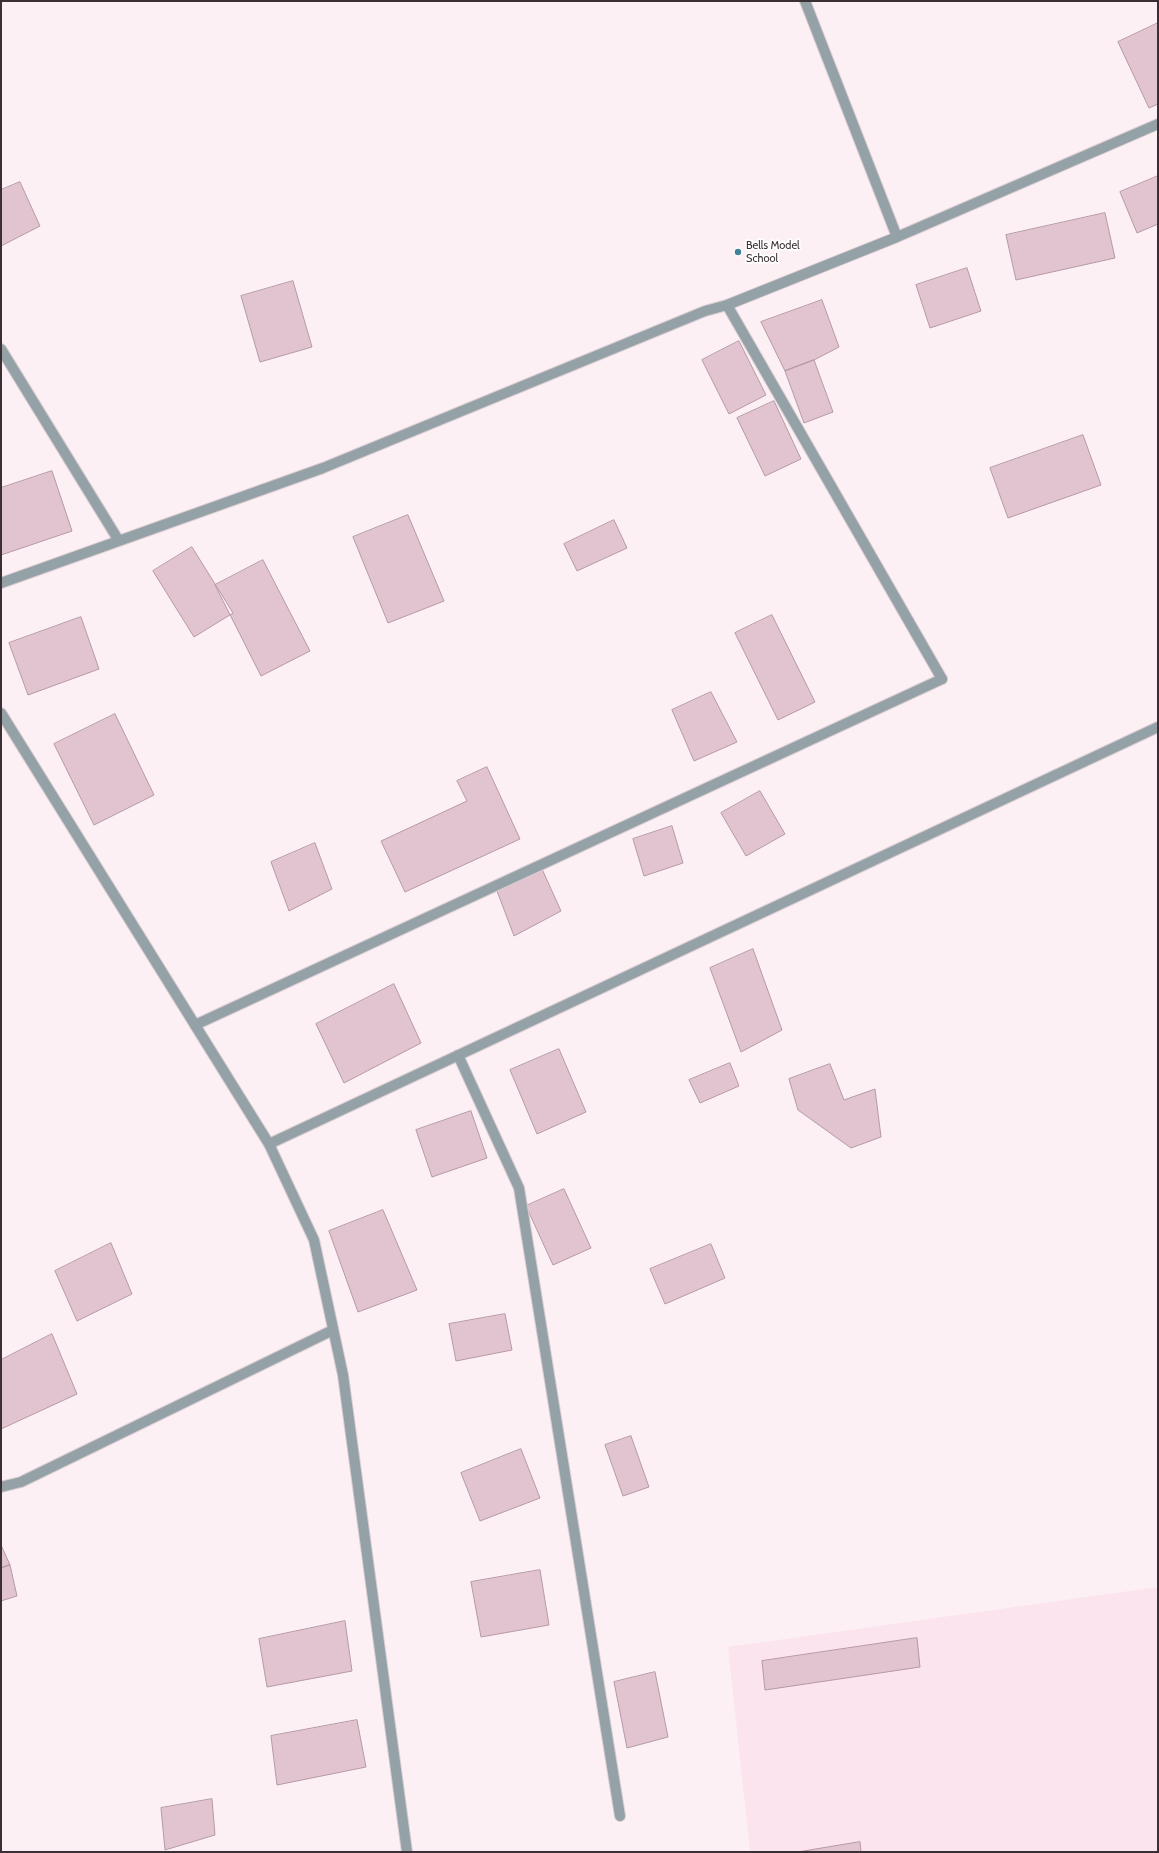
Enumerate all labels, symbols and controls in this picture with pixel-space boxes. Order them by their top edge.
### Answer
place label: Bells Model School [746,239,800,265]
marker: Bells Model School [733,247,743,257]

